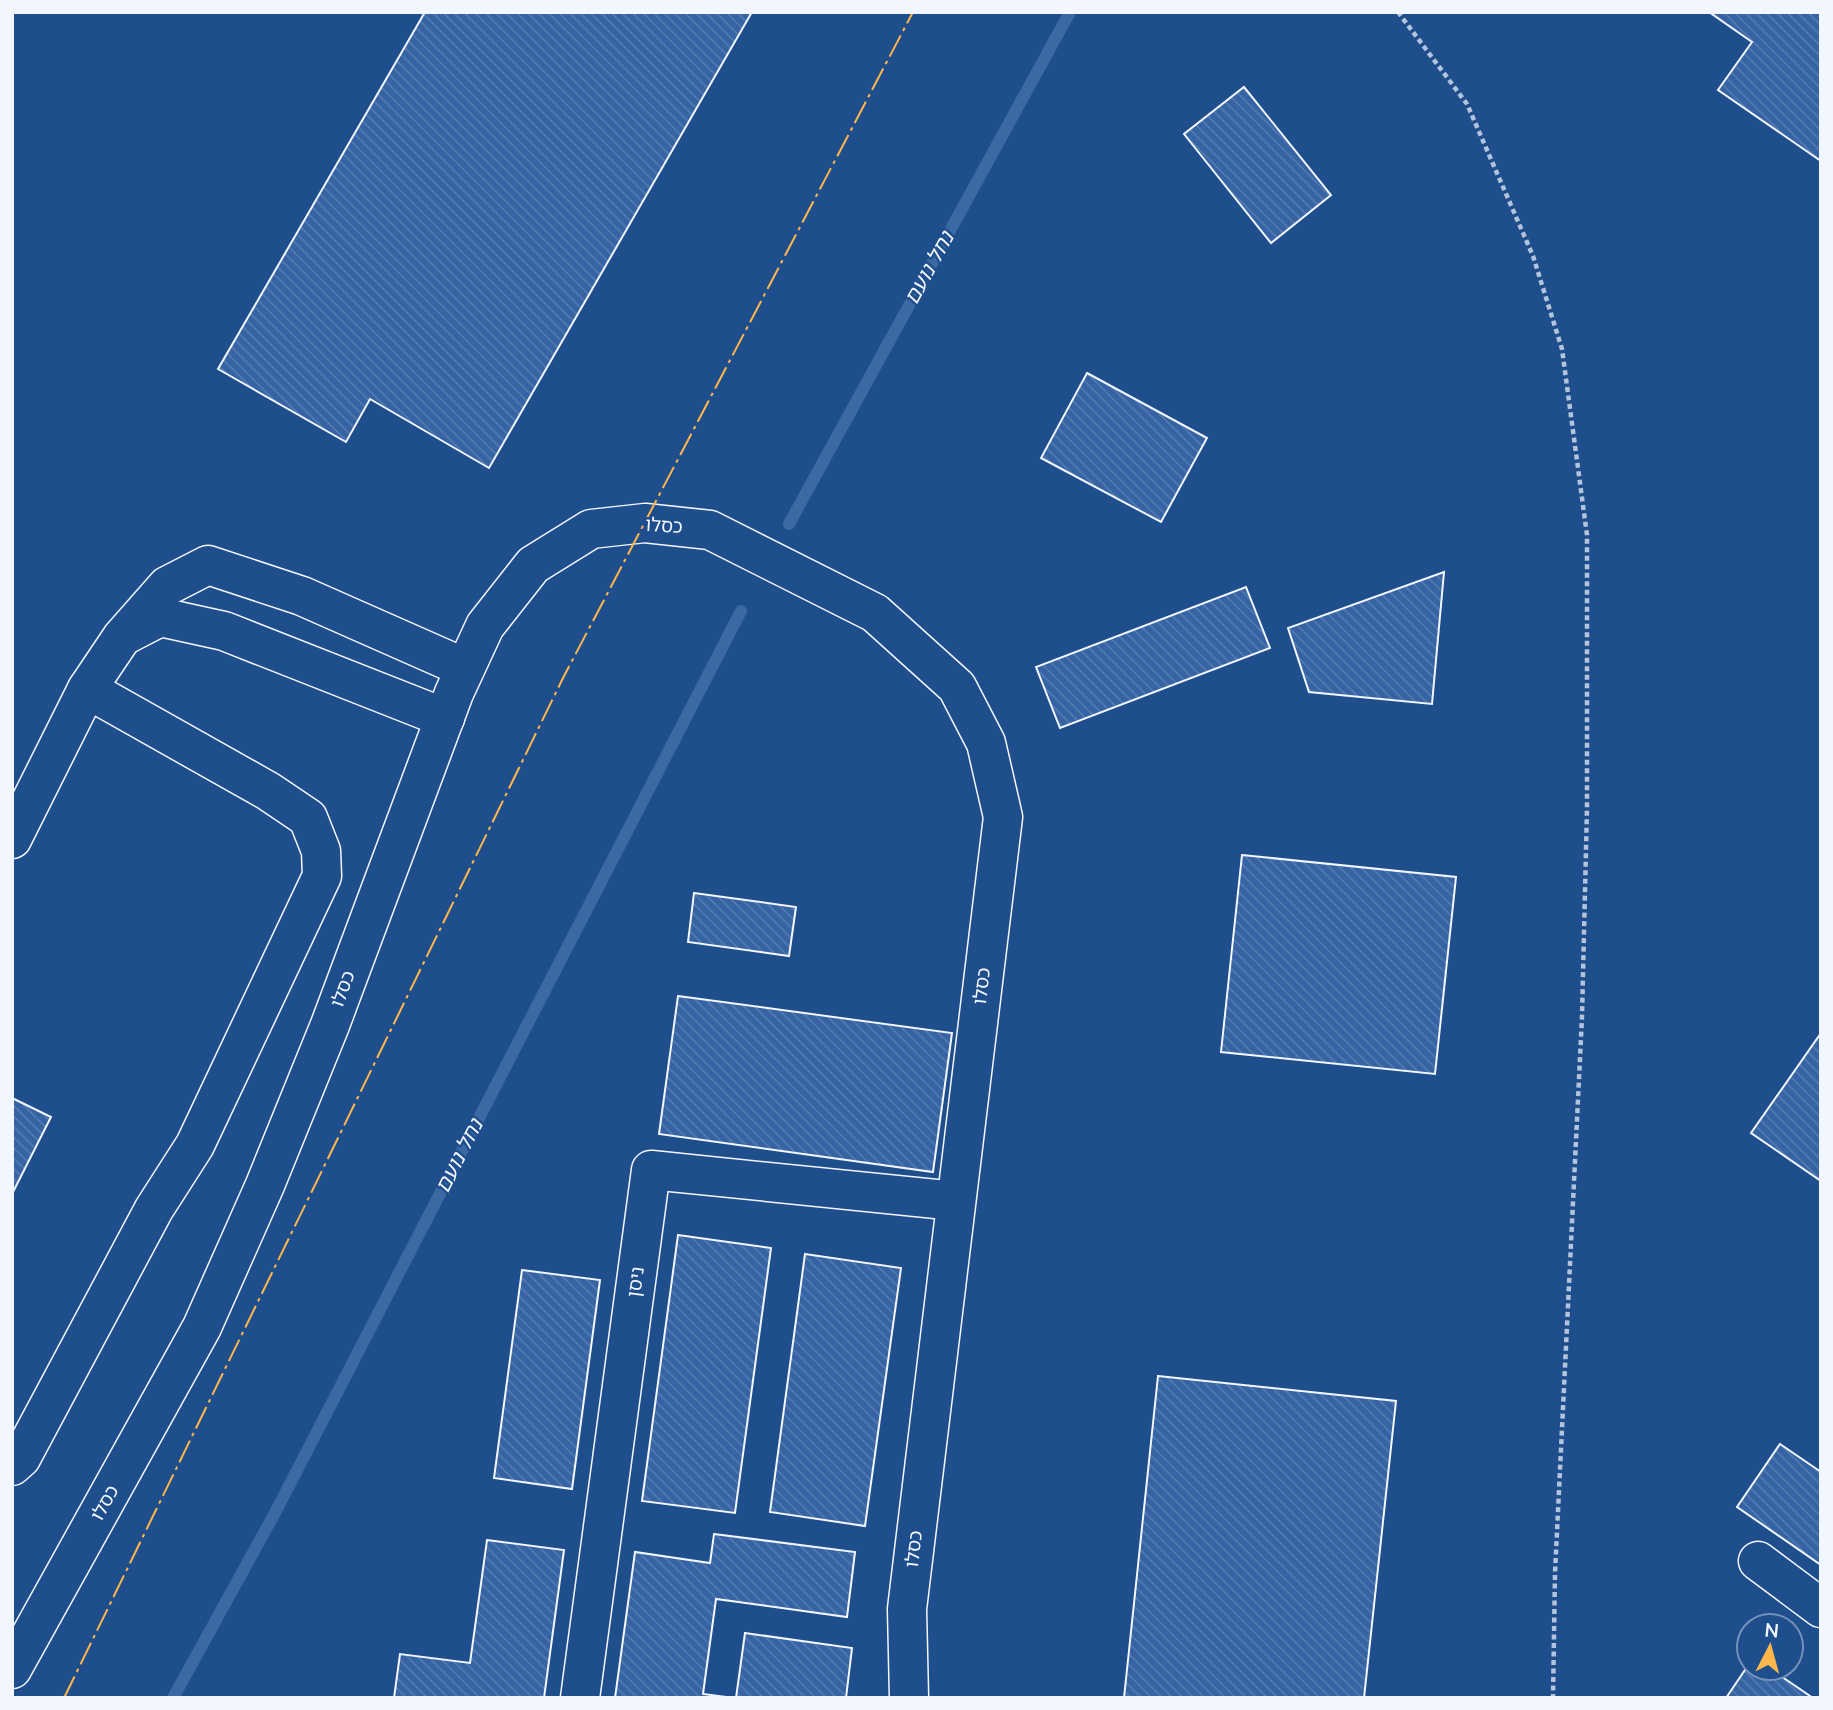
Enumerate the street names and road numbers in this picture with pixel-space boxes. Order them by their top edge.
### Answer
street label: כסלו [645,512,683,540]
street label: כסלו [967,966,997,1006]
street label: כסלו [324,967,362,1011]
street label: ניסן [621,1265,651,1299]
street label: כסלו [85,1480,125,1526]
street label: כסלו [899,1529,929,1569]

